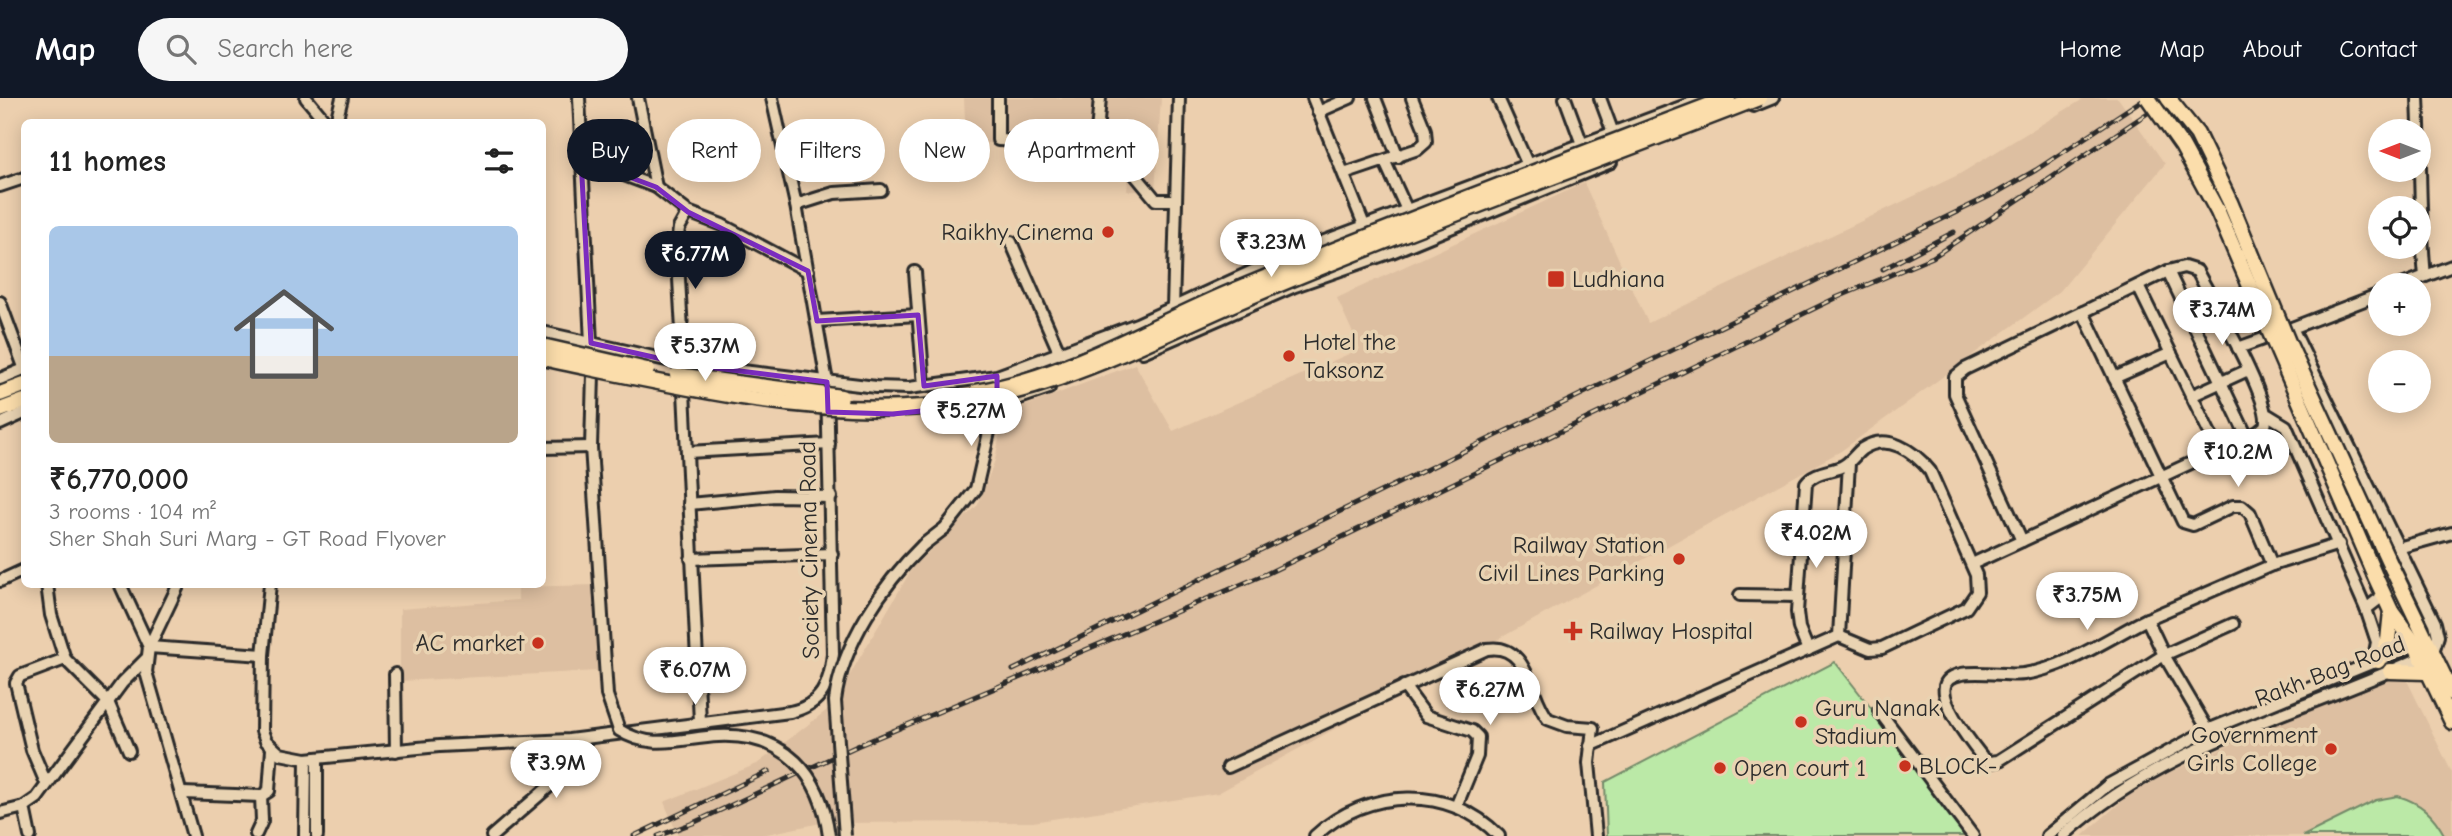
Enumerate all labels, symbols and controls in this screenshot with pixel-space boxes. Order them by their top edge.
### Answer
search box [138,18,628,81]
text: Map [35,30,96,68]
icon: search [162,30,200,68]
text: Search here [218,34,353,64]
text: Home [2060,35,2121,63]
text: Map [2159,35,2205,63]
text: About [2243,35,2301,63]
text: Contact [2339,35,2417,63]
chip: Buy [567,119,653,182]
chip: Rent [667,119,761,182]
chip: Filters [775,119,885,182]
chip: New [899,119,990,182]
chip: Apartment [1004,119,1159,182]
north arrow [2368,119,2431,182]
map controls [2368,119,2431,413]
icon: filters [480,142,518,180]
text: 11 homes [49,144,166,179]
button: locate [2368,196,2431,259]
place label: Raikhy Cinema [941,218,1094,246]
pin: ₹3.23M [1214,220,1328,279]
marker: Raikhy Cinema [1100,224,1116,240]
text: ₹3.23M [1236,228,1306,255]
pin: ₹6.77M [638,232,752,291]
text: ₹6.77M [661,240,729,267]
place label: Ludhiana [1572,265,1665,293]
marker: Ludhiana [1546,269,1566,289]
icon: home [221,271,347,397]
button: + [2368,273,2431,336]
pin: ₹3.74M [2165,288,2279,347]
text: ₹3.74M [2189,296,2255,323]
pin: ₹5.37M [648,324,762,383]
place label: Hotel the Taksonz [1303,328,1396,384]
text: ₹5.37M [670,332,740,359]
marker: Hotel the Taksonz [1281,348,1297,364]
button: − [2368,350,2431,413]
pin: ₹5.27M [914,388,1028,448]
text: ₹5.27M [936,397,1006,424]
pin: ₹10.2M [2181,430,2295,489]
text: ₹10.2M [2203,438,2273,465]
street label: Society Cinema Road [793,441,825,659]
text: ₹6,770,000 [49,462,189,497]
text: 3 rooms · 104 m² [49,498,216,525]
pin: ₹4.02M [1759,510,1873,570]
text: ₹4.02M [1780,519,1852,546]
text: Sher Shah Suri Marg - GT Road Flyover [49,525,446,552]
place label: Railway Station Civil Lines Parking [1478,531,1665,587]
marker: Railway Station Civil Lines Parking [1671,551,1687,567]
pin: ₹3.75M [2030,573,2144,632]
text: ₹3.75M [2052,581,2122,608]
place label: Railway Hospital [1589,617,1753,645]
marker: Railway Hospital [1563,621,1583,641]
place label: AC market [416,629,525,657]
street label: Rakh Bag Road [2251,629,2409,713]
marker: AC market [530,635,546,651]
pin: ₹6.07M [638,648,752,707]
text: ₹6.07M [659,656,731,683]
pin: ₹6.27M [1433,668,1547,727]
text: ₹6.27M [1455,676,1525,703]
place label: Guru Nanak Stadium [1815,694,1940,750]
marker: Guru Nanak Stadium [1793,714,1809,730]
place label: Government Girls College [2187,721,2318,777]
pin: ₹3.9M [507,740,605,800]
marker: Government Girls College [2323,741,2339,757]
text: ₹3.9M [526,749,586,776]
place label: BLOCK- [1919,752,1997,780]
place label: Open court 1 [1734,754,1866,782]
marker: BLOCK- [1897,758,1913,774]
marker: Open court 1 [1712,760,1728,776]

